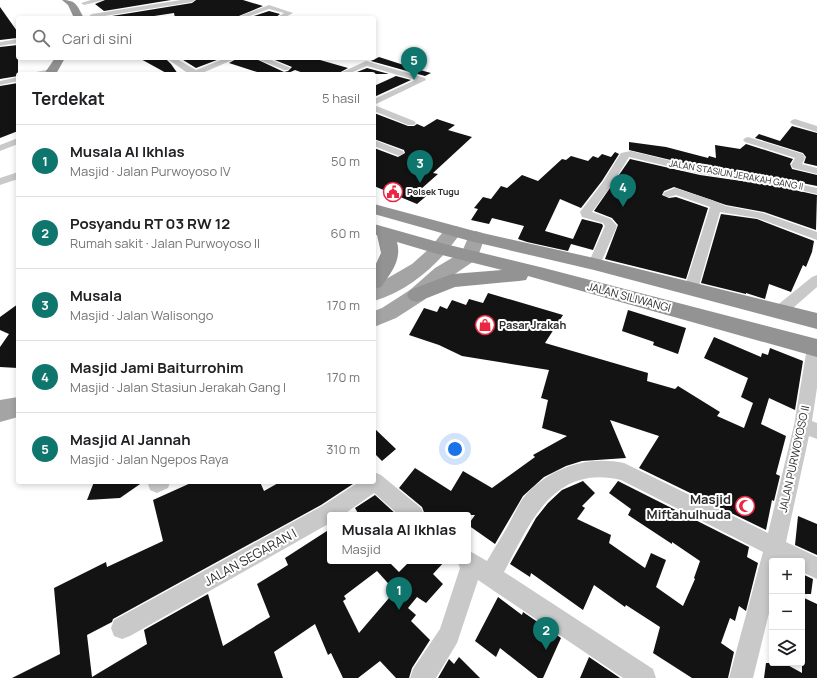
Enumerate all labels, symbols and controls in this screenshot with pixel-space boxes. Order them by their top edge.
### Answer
search box [16,16,376,60]
icon: search [30,27,52,49]
text: Cari di sini [62,28,132,49]
pin: 5 [401,47,427,80]
text: Terdekat [32,87,105,110]
text: 5 hasil [322,89,360,107]
text: Musala Al Ikhlas [70,141,185,162]
pin: 3 [407,150,433,183]
text: 1 [42,152,48,170]
text: 50 m [331,152,360,170]
street label: JALAN STASIUN JERAKAH GANG II [668,156,804,193]
text: Masjid · Jalan Purwoyoso IV [70,162,231,180]
pin: 4 [610,174,636,207]
public building icon: Polsek Tugu [382,181,404,203]
place label: Polsek Tugu [407,185,460,198]
text: Posyandu RT 03 RW 12 [70,213,230,234]
text: 2 [41,224,49,242]
text: 60 m [330,224,360,242]
text: Rumah sakit · Jalan Purwoyoso II [70,234,260,252]
street label: JALAN SILIWANGI [586,278,673,315]
text: Musala [70,285,122,306]
text: 3 [41,296,49,314]
text: 170 m [327,296,360,314]
text: Masjid · Jalan Walisongo [70,306,213,324]
shop icon: Pasar Jrakah [474,314,496,336]
place label: Pasar Jrakah [499,317,566,332]
text: Masjid Jami Baiturrohim [70,357,244,378]
text: 4 [41,368,49,386]
text: 170 m [327,368,360,386]
text: Masjid · Jalan Stasiun Jerakah Gang I [70,378,286,396]
street label: JALAN PURWOYOSO II [775,404,812,514]
text: Masjid Al Jannah [70,429,191,450]
your location [445,439,465,459]
text: 5 [41,440,49,458]
text: 310 m [326,440,360,458]
text: Masjid · Jalan Ngepos Raya [70,450,229,468]
place label: Masjid Miftahulhuda [647,490,731,523]
mosque icon: Masjid Miftahulhuda [734,495,756,517]
popup [327,512,471,564]
text: Musala Al Ikhlas [342,519,456,540]
street label: JALAN SEGARAN I [200,524,300,590]
text: Masjid [342,540,381,558]
map controls [769,558,805,666]
button: + [769,558,805,594]
pin: 1 [386,577,412,610]
button: − [769,594,805,630]
pin: 2 [533,617,559,650]
button: layers [769,630,805,666]

